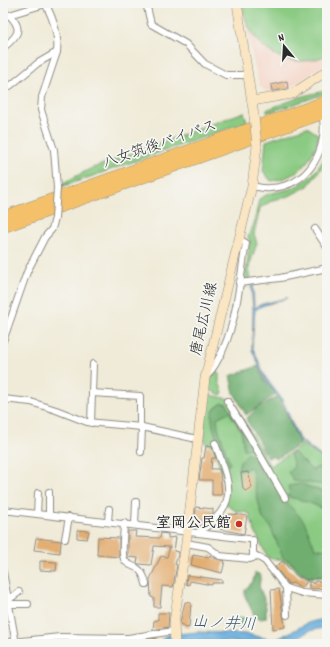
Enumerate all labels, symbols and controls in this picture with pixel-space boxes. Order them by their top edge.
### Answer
north arrow [264,26,304,66]
text: N [276,30,287,47]
street label: 八女筑後バイパス [100,115,220,175]
street label: 唐尾広川線 [186,280,224,358]
place label: 室岡公民館 [156,513,231,535]
marker: 室岡公民館 [234,519,244,529]
water label: 山ノ井川 [191,611,257,637]

